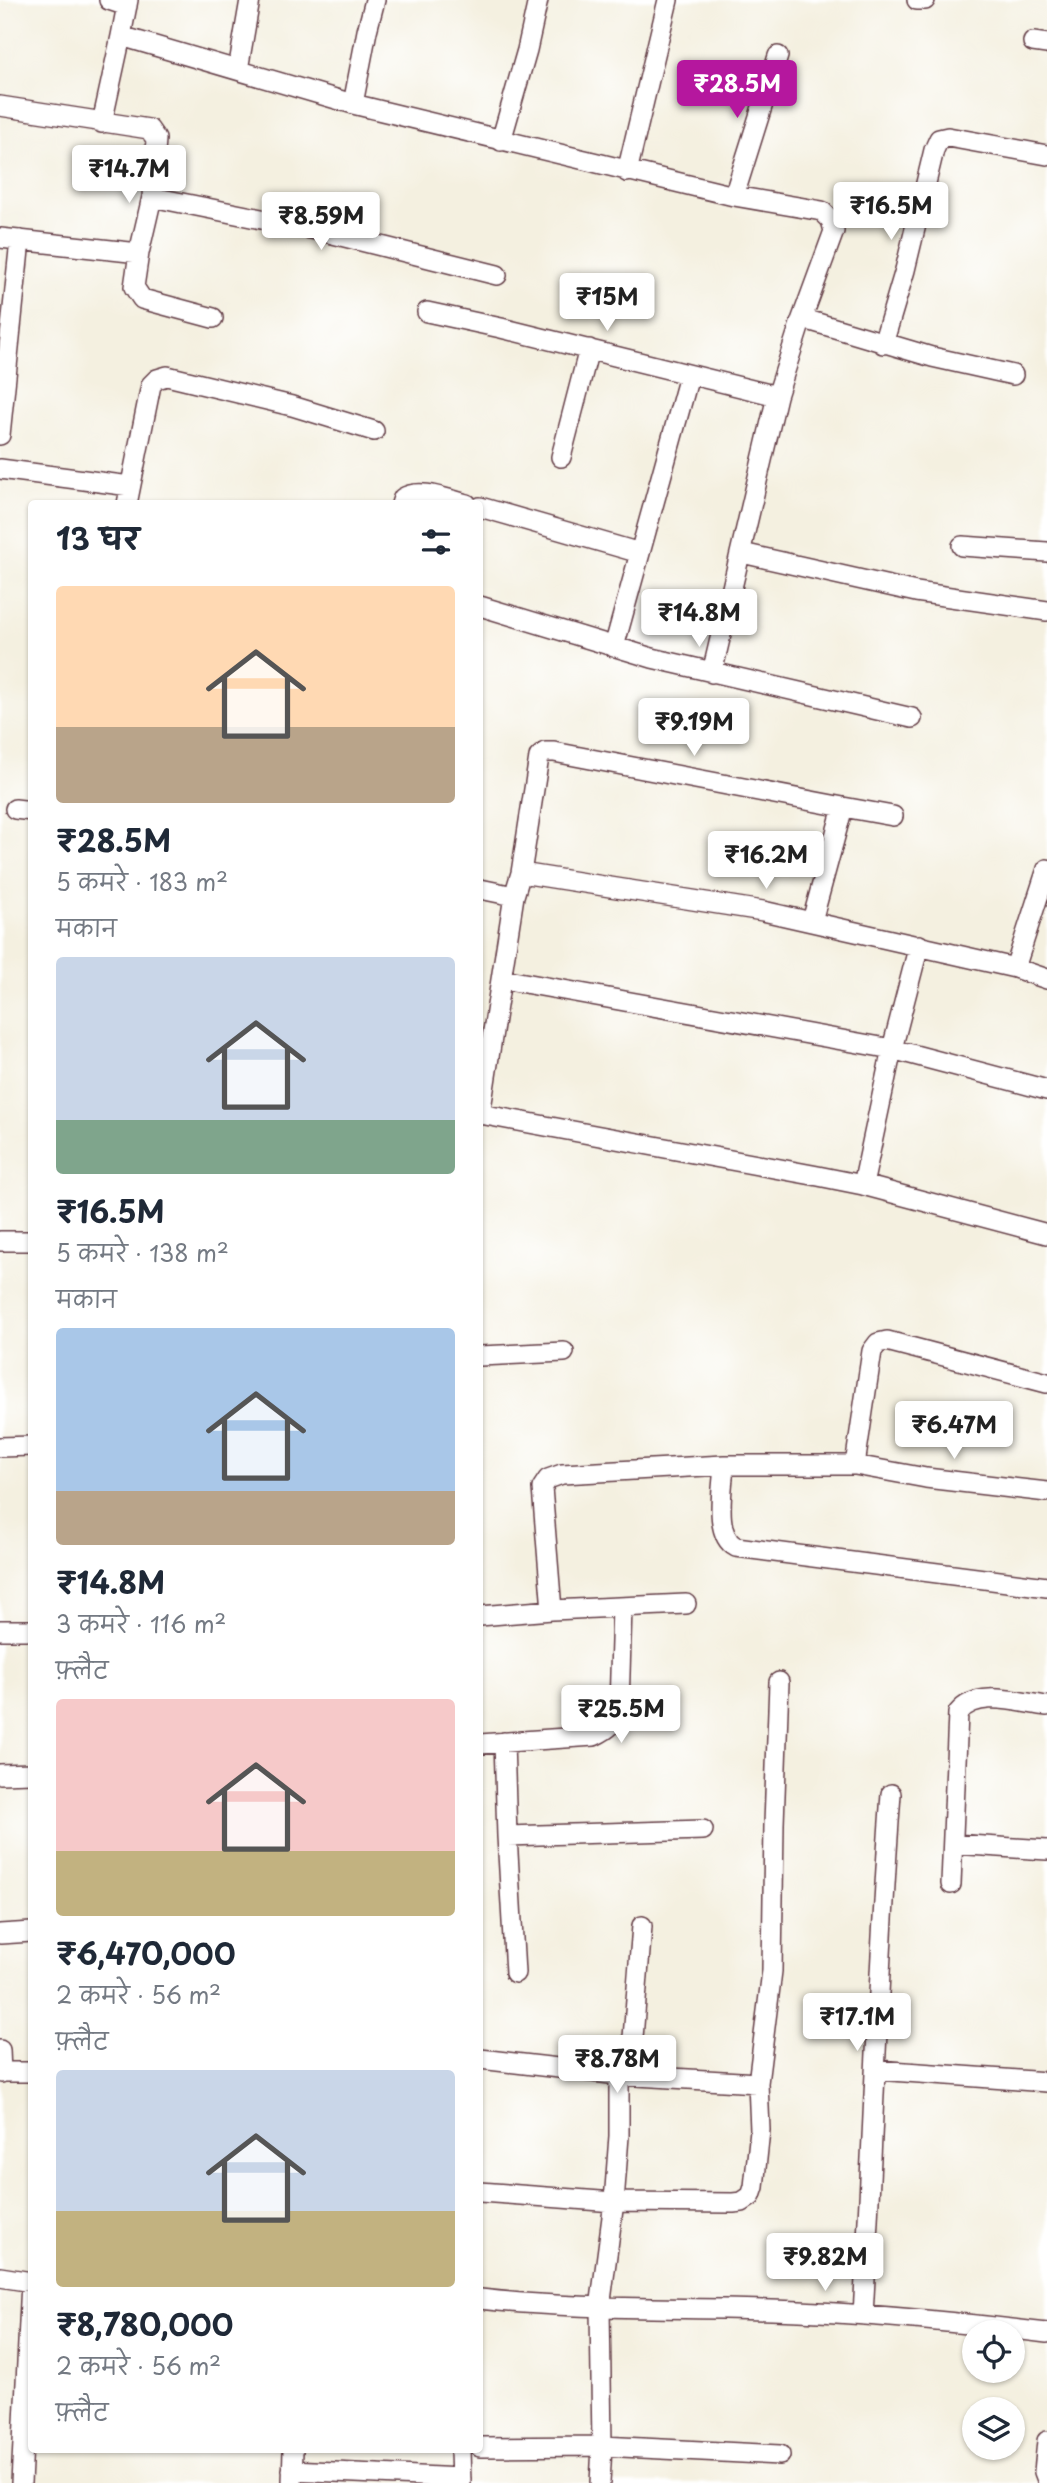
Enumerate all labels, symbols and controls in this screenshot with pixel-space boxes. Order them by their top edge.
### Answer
pin: ₹28.5M [680,60,794,120]
text: ₹28.5M [693,65,781,100]
pin: ₹14.7M [72,146,186,205]
text: ₹14.7M [88,150,170,185]
pin: ₹16.5M [834,182,948,242]
text: ₹16.5M [849,187,933,222]
pin: ₹8.59M [264,192,378,252]
text: ₹8.59M [278,197,364,232]
pin: ₹15M [566,274,648,333]
text: ₹15M [576,278,638,313]
text: 13 घर [56,515,140,560]
icon: filters [417,523,455,561]
pin: ₹14.8M [642,590,756,649]
text: ₹14.8M [657,594,741,629]
icon: home [193,631,319,757]
pin: ₹9.19M [637,698,751,758]
text: ₹9.19M [654,703,734,738]
text: ₹28.5M [56,817,171,862]
pin: ₹16.2M [709,832,823,891]
text: ₹16.2M [724,836,808,871]
text: 5 कमरे · 183 m² [56,864,228,899]
text: मकान [56,910,117,945]
icon: home [193,1002,319,1128]
text: ₹16.5M [56,1188,165,1233]
text: 5 कमरे · 138 m² [56,1235,229,1270]
text: मकान [56,1281,117,1316]
icon: home [193,1373,319,1499]
pin: ₹6.47M [897,1402,1011,1461]
text: ₹6.47M [911,1406,997,1441]
text: ₹14.8M [56,1559,165,1604]
text: 3 कमरे · 116 m² [56,1606,226,1641]
text: फ़्लैट [56,1652,108,1687]
pin: ₹25.5M [564,1686,678,1745]
text: ₹25.5M [577,1690,665,1725]
icon: home [193,1744,319,1870]
text: ₹6,470,000 [56,1930,236,1975]
text: 2 कमरे · 56 m² [56,1977,221,2012]
pin: ₹17.1M [800,1994,914,2053]
text: ₹17.1M [819,1998,895,2033]
text: फ़्लैट [56,2023,108,2058]
pin: ₹8.78M [560,2036,674,2095]
text: ₹8.78M [574,2040,660,2075]
icon: home [193,2115,319,2241]
pin: ₹9.82M [768,2234,882,2293]
text: ₹9.82M [782,2238,868,2273]
text: ₹8,780,000 [56,2301,233,2346]
map controls [962,2320,1025,2460]
button: locate [962,2320,1025,2383]
text: 2 कमरे · 56 m² [56,2348,221,2383]
text: फ़्लैट [56,2394,108,2429]
button: layers [962,2397,1025,2460]

